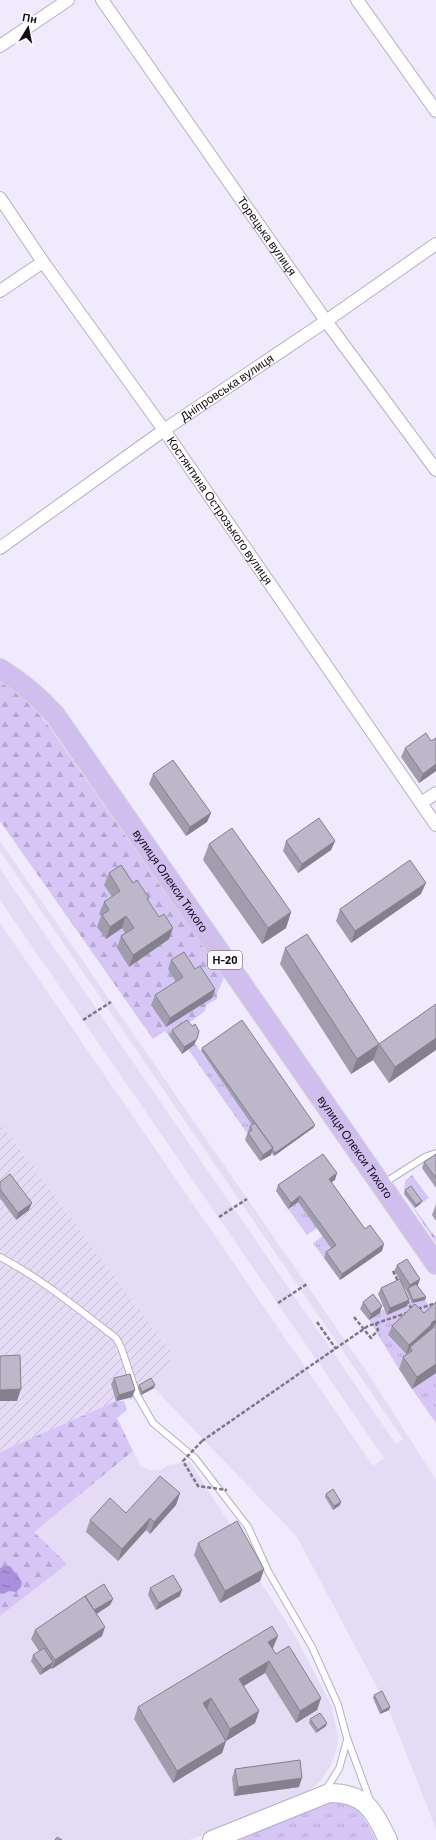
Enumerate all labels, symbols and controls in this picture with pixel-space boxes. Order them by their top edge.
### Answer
north arrow [8,8,48,48]
text: Пн [22,10,38,25]
street label: Торецька вулиця [235,193,300,278]
street label: Дніпровська вулиця [177,350,276,424]
street label: Костянтина Острозького вулиця [165,433,276,587]
street label: вулиця Олекси Тихого [131,826,212,935]
road number: Н-20 [208,951,242,969]
street label: вулиця Олекси Тихого [315,1093,396,1201]

